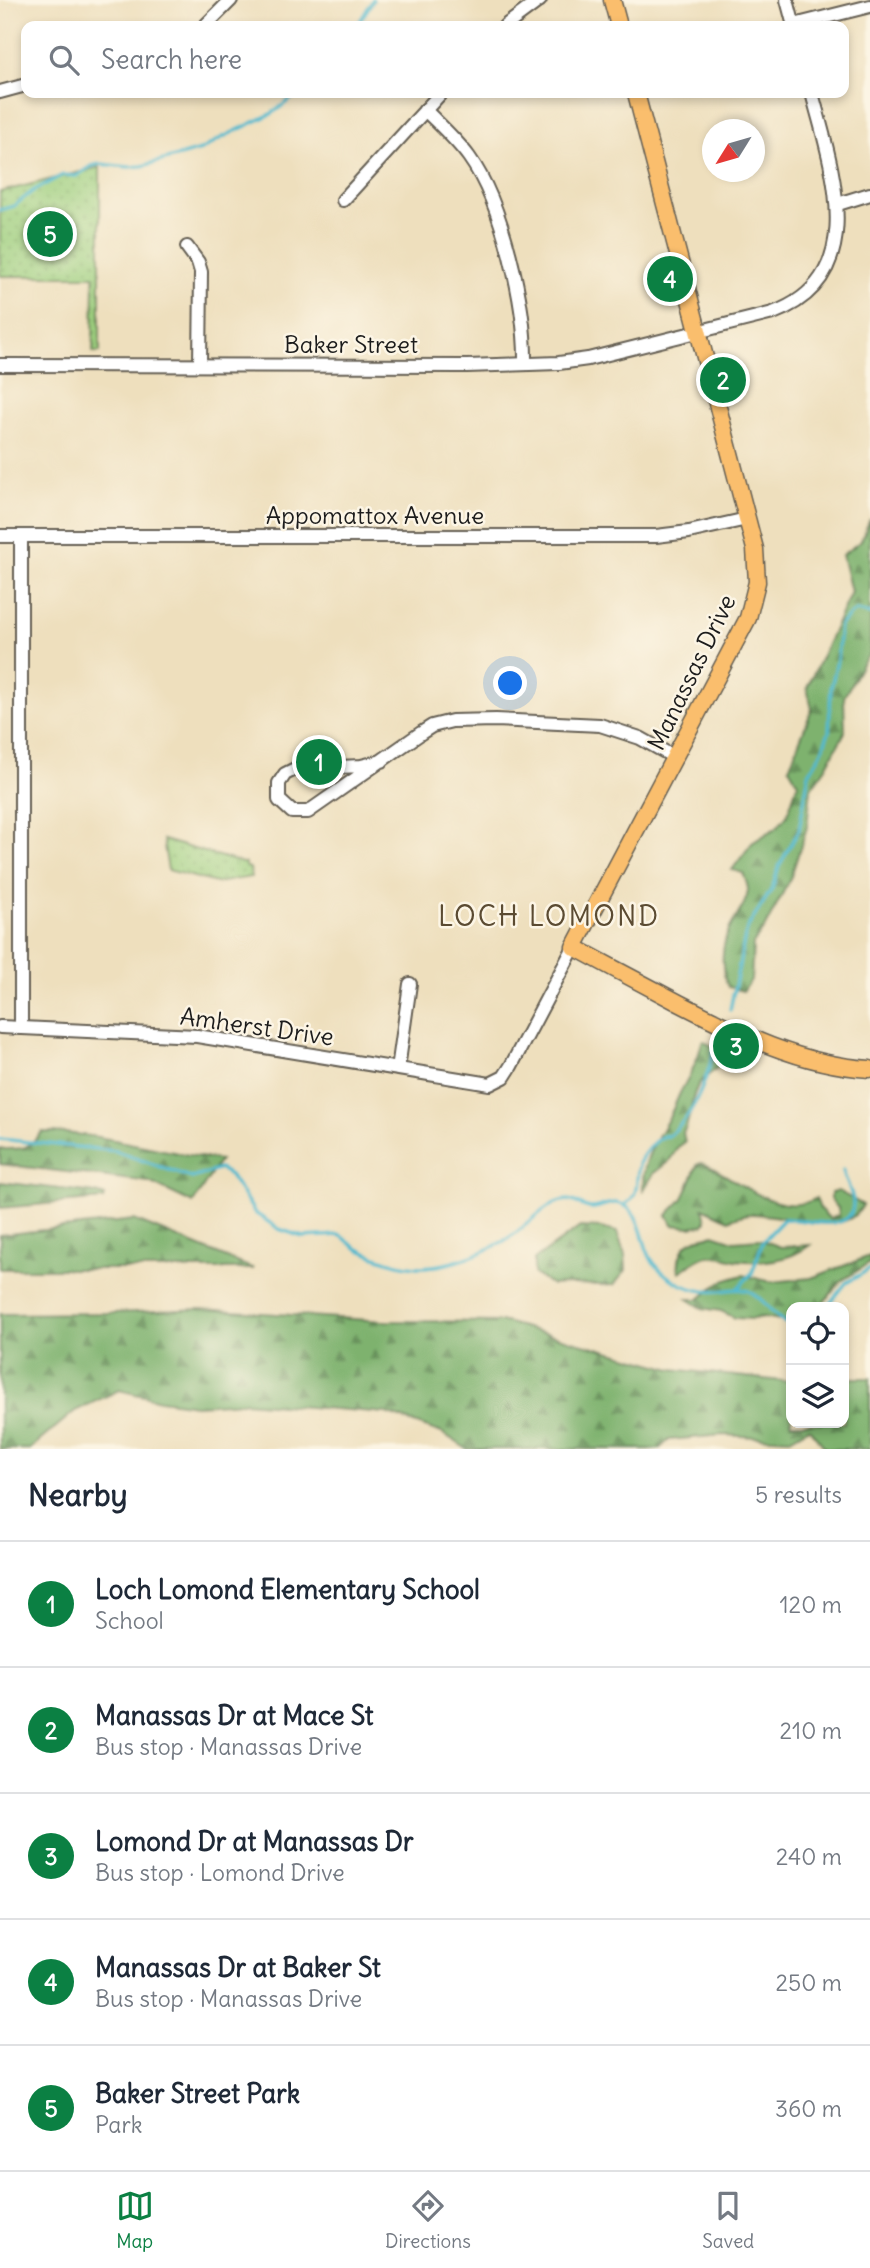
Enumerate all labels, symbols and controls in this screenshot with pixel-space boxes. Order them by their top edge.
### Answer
search box [21,21,849,98]
icon: search [45,41,83,79]
text: Search here [101,43,242,76]
north arrow [702,119,765,182]
pin: 5 [27,208,73,260]
pin: 4 [647,253,693,305]
street label: Baker Street [284,329,418,359]
pin: 2 [700,354,746,406]
street label: Appomattox Avenue [266,500,484,530]
street label: Manassas Drive [640,589,742,755]
your location [493,666,527,700]
pin: 1 [296,736,342,788]
district label: LOCH LOMOND [438,898,660,934]
street label: Amherst Drive [178,1000,336,1052]
pin: 3 [713,1020,759,1072]
map controls [786,1302,849,1428]
button: locate [786,1302,849,1365]
button: layers [786,1365,849,1428]
text: Nearby [28,1476,128,1514]
text: 5 results [755,1480,842,1509]
text: Loch Lomond Elementary School [95,1573,480,1606]
text: 1 [46,1590,56,1619]
text: 120 m [779,1590,842,1619]
text: School [95,1606,164,1635]
text: Manassas Dr at Mace St [95,1699,374,1732]
text: 2 [45,1716,57,1745]
text: 210 m [779,1716,842,1745]
text: Bus stop · Manassas Drive [95,1732,362,1761]
text: Lomond Dr at Manassas Dr [95,1825,414,1858]
text: 3 [44,1842,58,1871]
text: 240 m [776,1842,842,1871]
text: Bus stop · Lomond Drive [95,1858,345,1887]
text: Manassas Dr at Baker St [95,1951,381,1984]
text: 4 [44,1968,58,1997]
text: 250 m [775,1968,842,1997]
text: Bus stop · Manassas Drive [95,1984,362,2013]
text: Baker Street Park [95,2077,300,2110]
text: 5 [44,2094,58,2123]
text: 360 m [775,2094,842,2123]
text: Park [95,2110,143,2139]
tab: Map [116,2187,154,2253]
tab: Directions [385,2187,471,2253]
tab: Saved [702,2187,754,2253]

